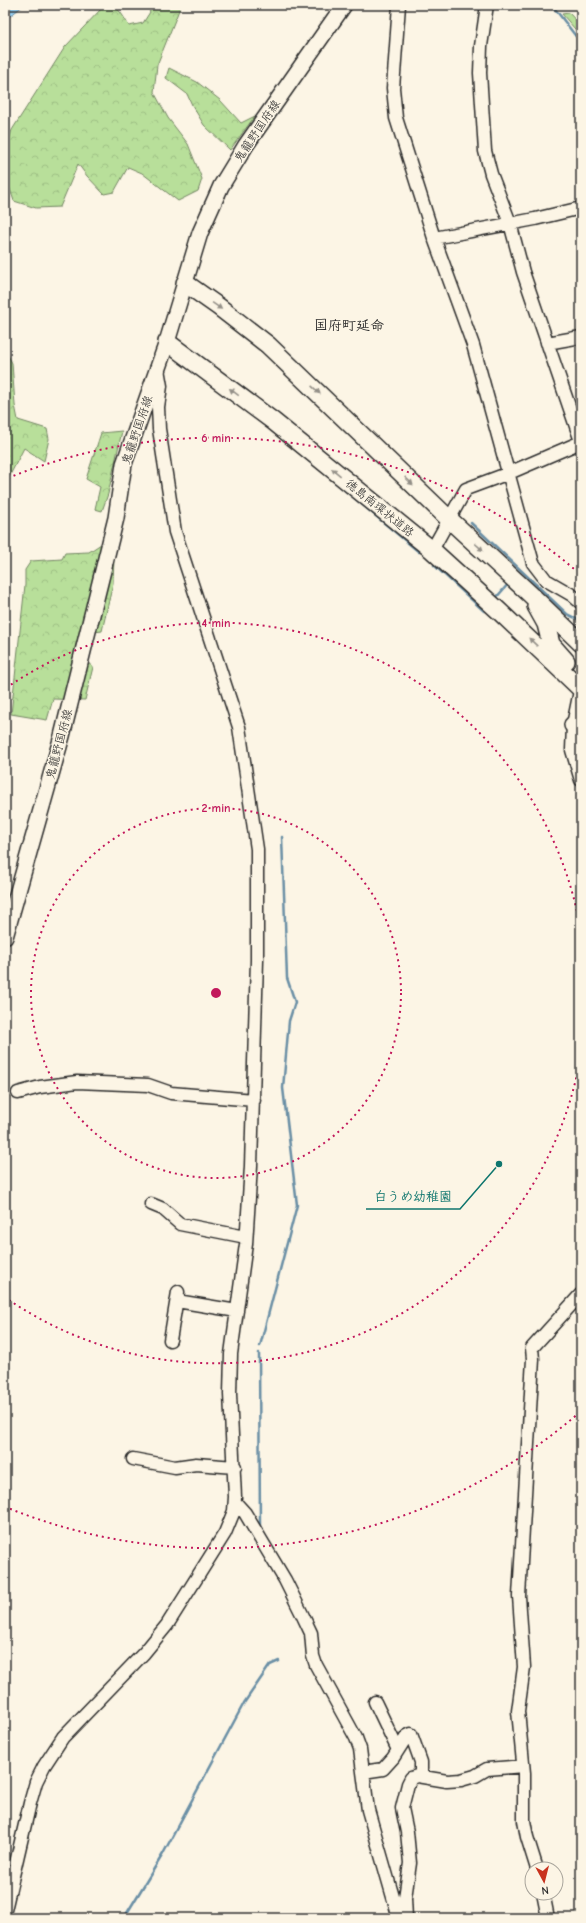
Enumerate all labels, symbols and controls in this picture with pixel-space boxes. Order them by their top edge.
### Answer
street label: 鬼籠野国府線 [231,97,283,165]
one-way arrow [212,302,222,310]
district label: 国府町延命 [314,317,384,334]
one-way arrow [311,385,321,395]
one-way arrow [229,388,239,396]
street label: 鬼籠野国府線 [119,394,155,466]
text: 6 min [201,431,231,445]
one-way arrow [331,468,342,476]
street label: 徳島南環状道路 [343,476,417,540]
one-way arrow [404,476,414,485]
one-way arrow [473,542,484,551]
text: 4 min [202,616,230,630]
one-way arrow [528,638,538,647]
street label: 鬼籠野国府線 [43,707,75,781]
text: 2 min [201,801,231,815]
centre of rings [209,986,223,1000]
callout: 白うめ幼稚園 [366,1184,460,1209]
text: 白うめ幼稚園 [374,1189,452,1204]
north arrow [524,1861,564,1901]
text: N [541,1884,550,1897]

